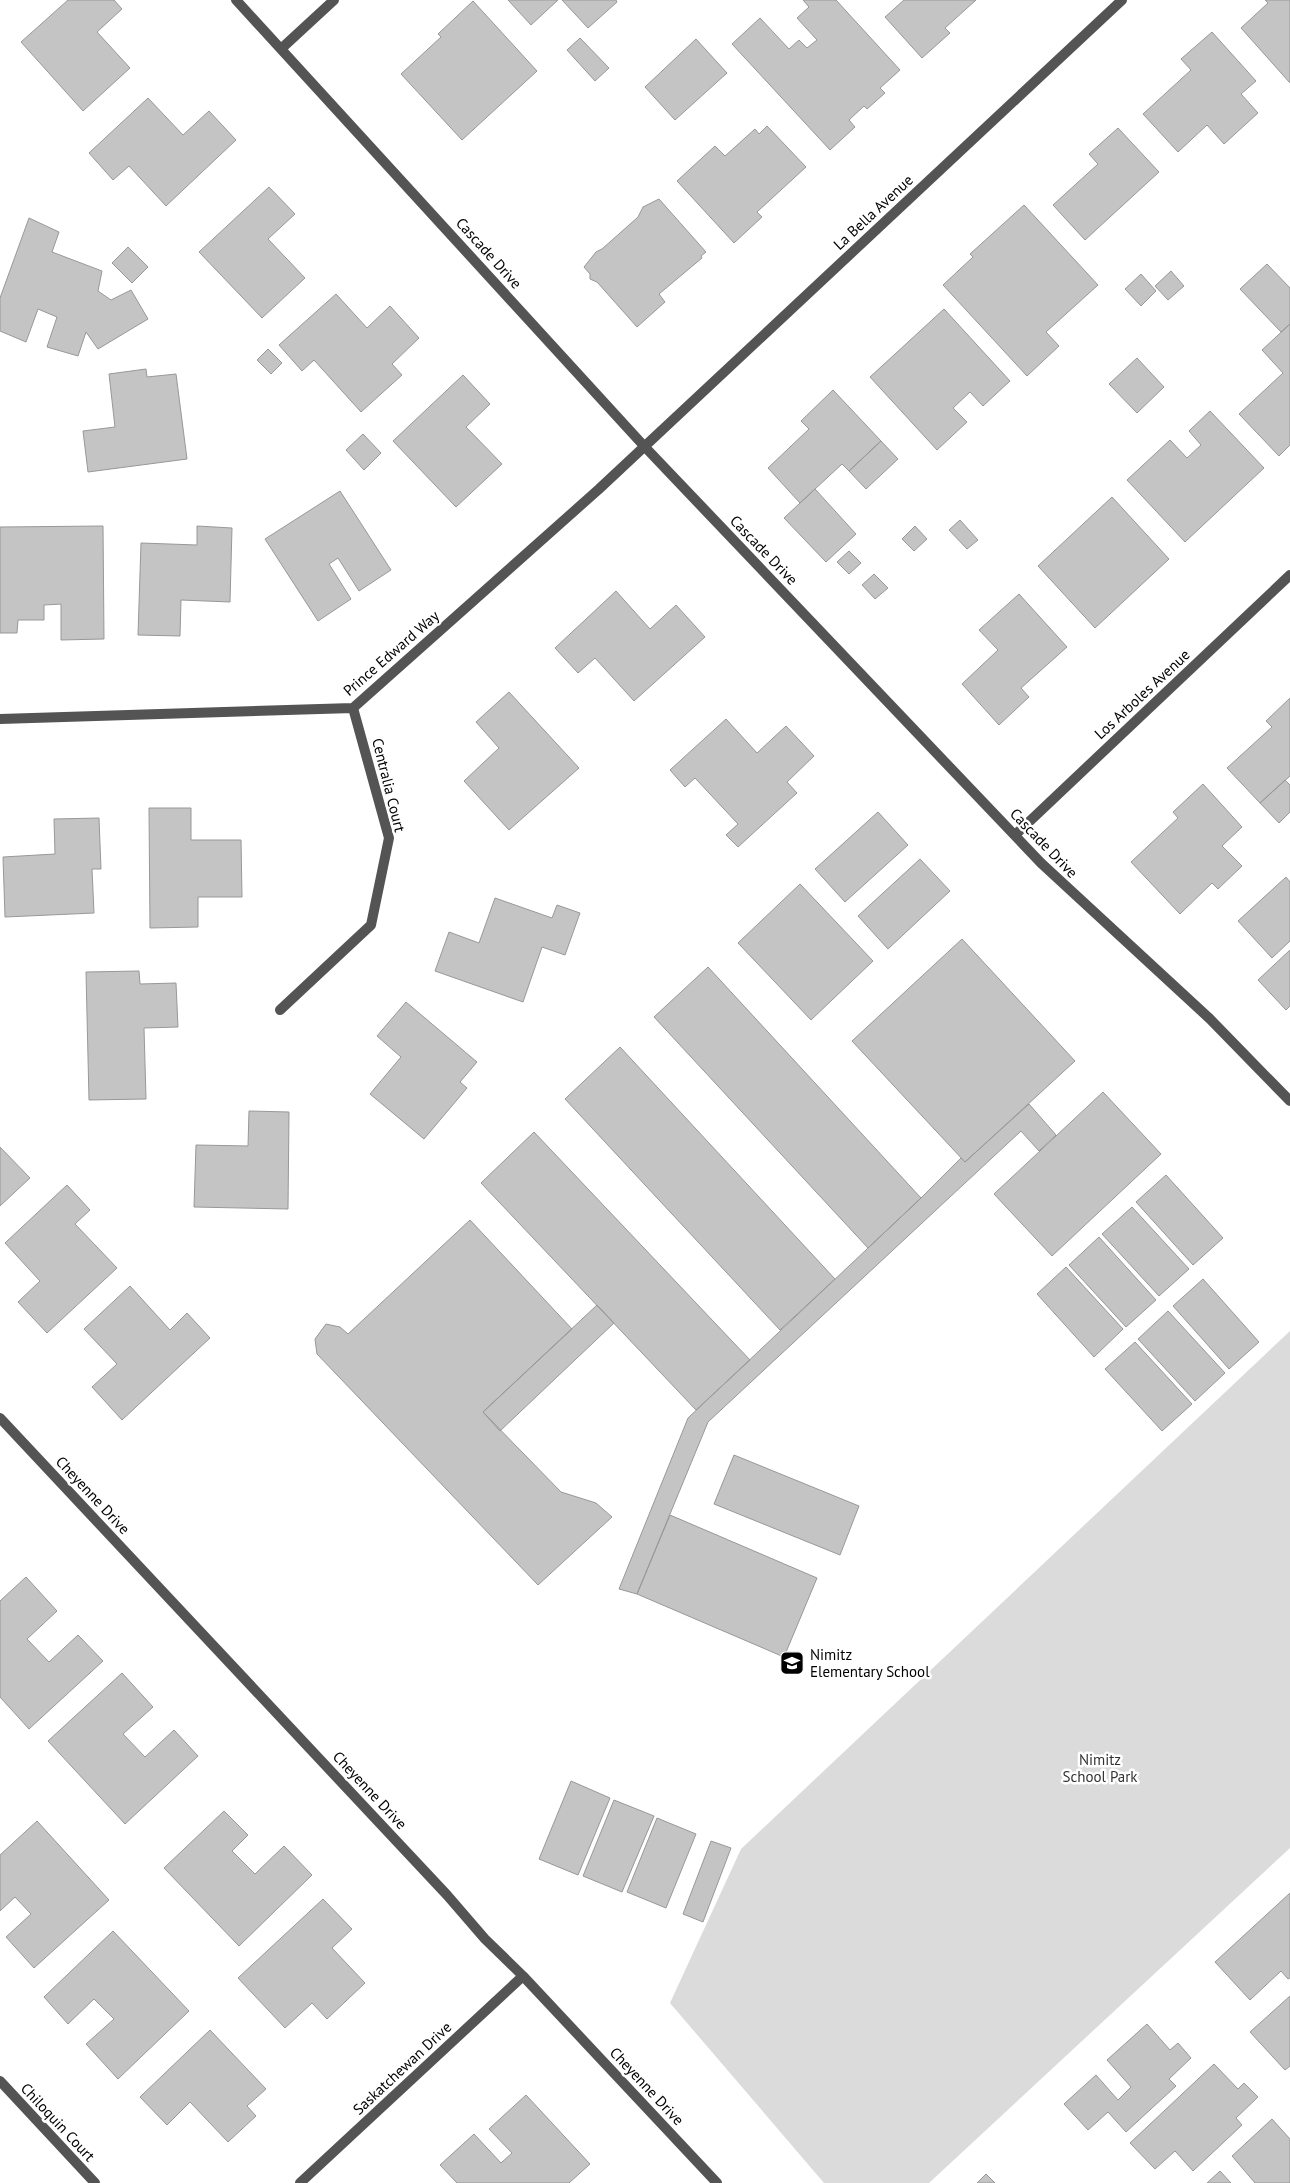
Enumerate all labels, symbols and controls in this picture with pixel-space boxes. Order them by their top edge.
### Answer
street label: La Bella Avenue [829,170,917,254]
street label: Cascade Drive [452,213,526,293]
street label: Cascade Drive [726,511,802,589]
street label: Prince Edward Way [339,606,443,700]
street label: Los Arboles Avenue [1090,645,1194,743]
street label: Centralia Court [368,736,410,834]
street label: Cascade Drive [1006,804,1082,882]
street label: Cheyenne Drive [52,1452,134,1538]
place label: Nimitz Elementary School [810,1645,930,1681]
school or university icon: Nimitz Elementary School [779,1650,805,1676]
street label: Cheyenne Drive [329,1747,411,1833]
park label: Nimitz School Park [1063,1750,1138,1786]
street label: Saskatchewan Drive [349,2017,455,2119]
street label: Cheyenne Drive [606,2043,688,2129]
street label: Chiloquin Court [17,2079,99,2165]

